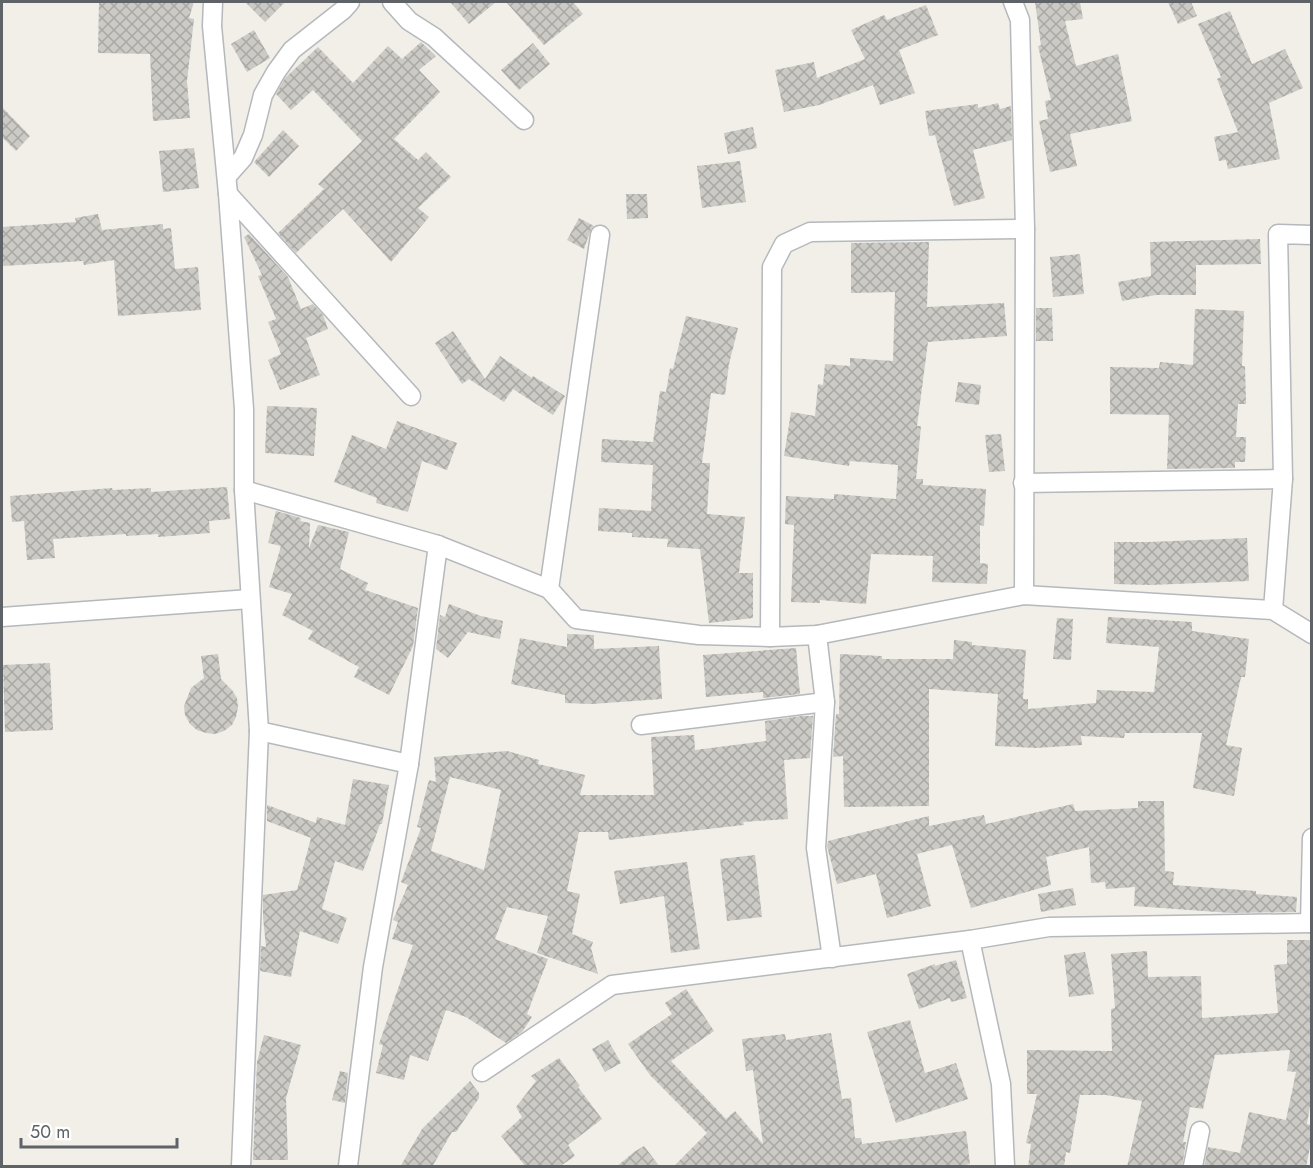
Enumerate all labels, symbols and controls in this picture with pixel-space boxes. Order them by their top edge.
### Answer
scale bar [21,1111,177,1149]
text: 50 m [30,1119,70,1145]

